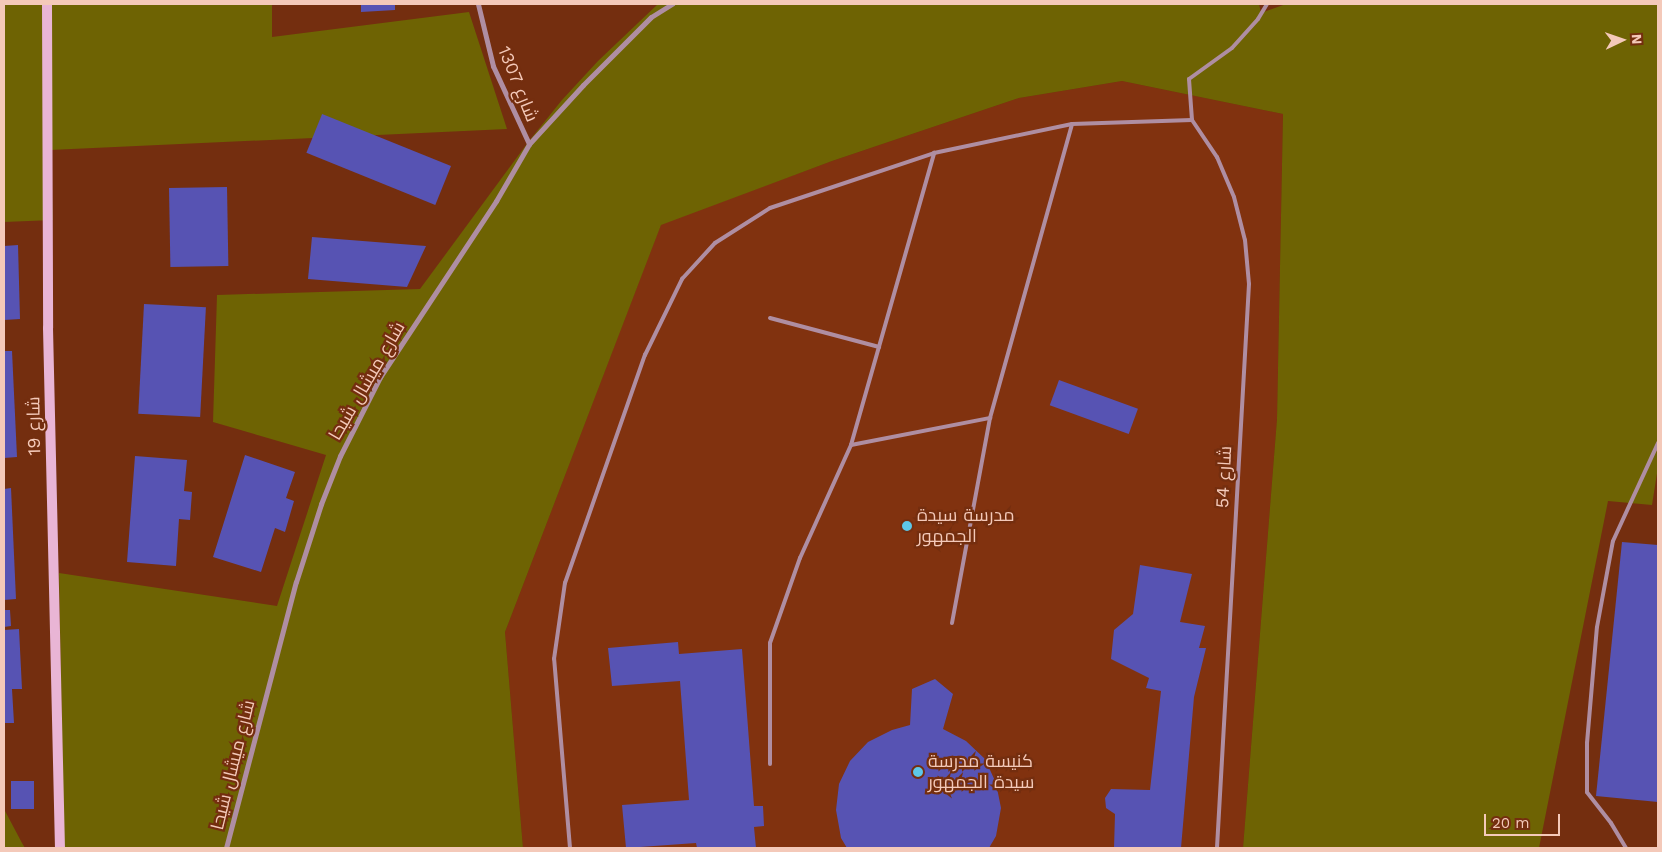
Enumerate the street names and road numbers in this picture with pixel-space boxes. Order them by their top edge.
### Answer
street label: شارع 1307 [493,43,543,125]
street label: شارع ميشال شيحا [324,318,410,444]
street label: شارع 19 [23,396,45,456]
street label: شارع 54 [1212,445,1236,509]
street label: شارع ميشال شيحا [206,698,260,832]

